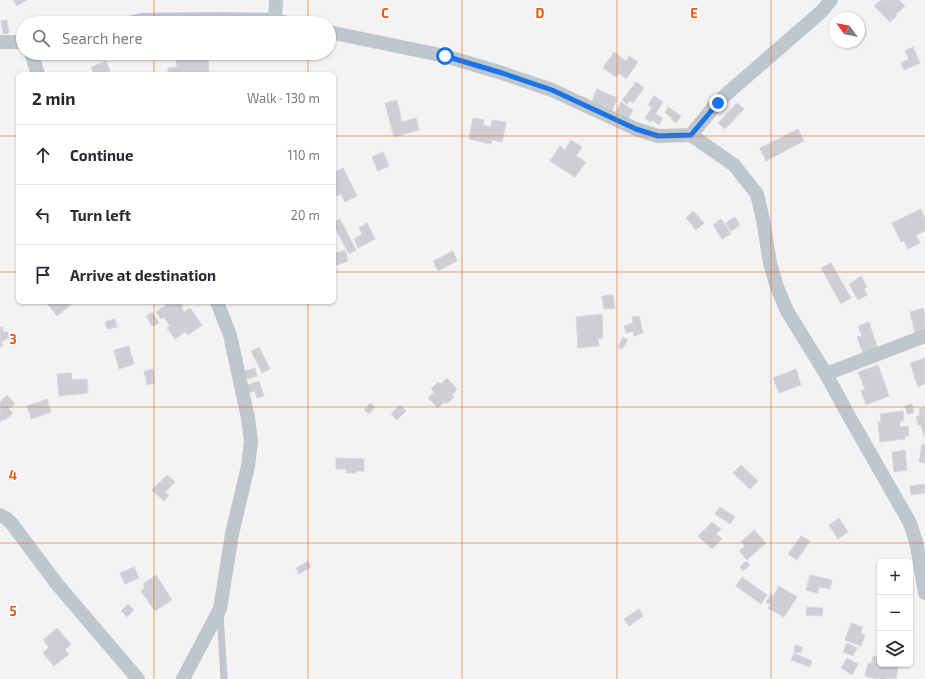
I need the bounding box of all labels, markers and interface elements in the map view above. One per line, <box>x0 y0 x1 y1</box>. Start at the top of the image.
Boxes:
text: C <box>381 5 389 21</box>
text: D <box>536 5 545 21</box>
text: E <box>690 5 698 21</box>
north arrow <box>829 12 865 48</box>
search box <box>16 16 336 60</box>
icon: search <box>30 27 52 49</box>
text: Search here <box>62 29 143 47</box>
route start <box>436 47 454 65</box>
text: 2 min <box>32 88 75 108</box>
text: Walk · 130 m <box>247 90 320 106</box>
route end <box>709 94 727 112</box>
icon: ahead <box>32 144 54 166</box>
text: Continue <box>70 146 133 164</box>
text: 110 m <box>288 147 320 163</box>
icon: left <box>32 204 54 226</box>
text: Turn left <box>70 206 131 224</box>
text: 20 m <box>291 207 320 223</box>
icon: arrive <box>32 264 54 286</box>
text: Arrive at destination <box>70 266 216 284</box>
text: 3 <box>9 331 17 347</box>
text: 4 <box>9 467 17 483</box>
map controls <box>877 559 913 667</box>
button: + <box>877 559 913 595</box>
button: − <box>877 595 913 631</box>
text: 5 <box>9 603 17 619</box>
button: layers <box>877 631 913 667</box>

